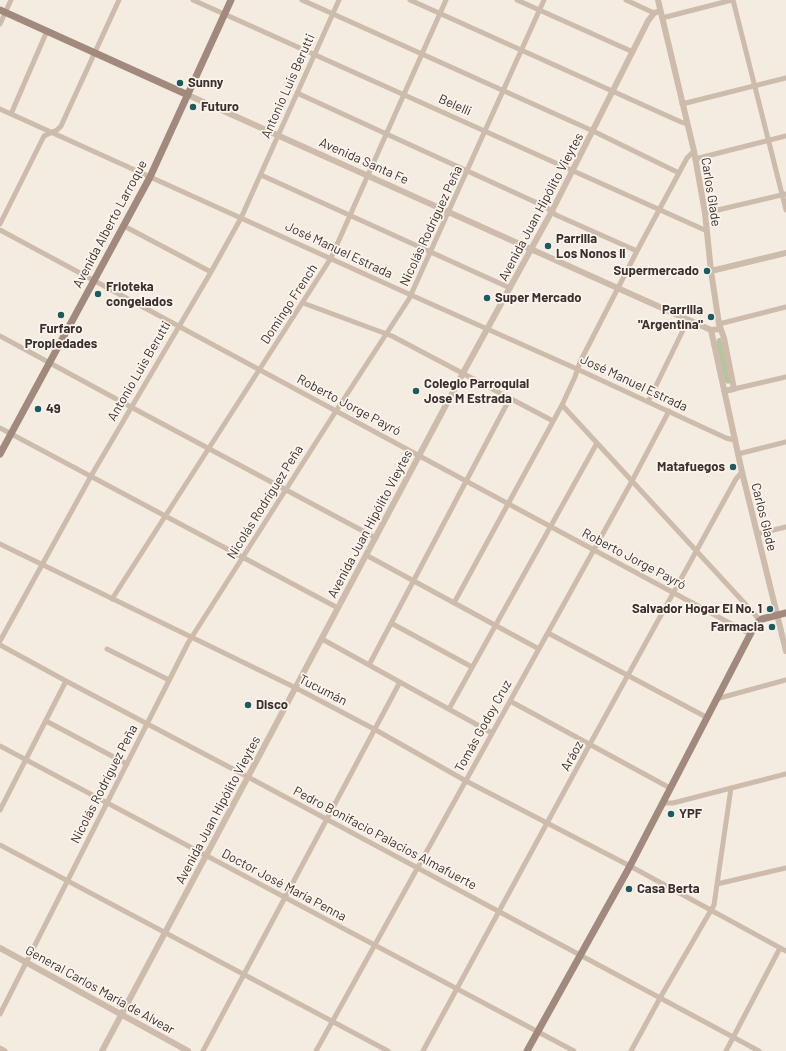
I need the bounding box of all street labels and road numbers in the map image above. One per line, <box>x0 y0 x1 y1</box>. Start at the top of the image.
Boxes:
street label: Antonio Luis Berutti <box>258 31 318 141</box>
street label: Belelli <box>436 91 474 119</box>
street label: Avenida Juan Hipólito Vieytes <box>495 130 587 284</box>
street label: Avenida Santa Fe <box>317 134 411 188</box>
street label: Carlos Glade <box>698 156 724 228</box>
street label: Avenida Alberto Larroque <box>70 157 150 291</box>
street label: Nicolás Rodríguez Peña <box>396 163 466 289</box>
street label: José Manuel Estrada <box>283 218 395 282</box>
street label: Domingo French <box>257 261 321 347</box>
street label: Antonio Luis Berutti <box>104 318 174 424</box>
street label: José Manuel Estrada <box>578 351 690 415</box>
street label: Roberto Jorge Payró <box>294 371 404 439</box>
street label: Nicolás Rodríguez Peña <box>224 442 306 562</box>
street label: Avenida Juan Hipólito Vieytes <box>324 447 416 601</box>
street label: Carlos Glade <box>748 481 780 553</box>
street label: Roberto Jorge Payró <box>579 525 689 593</box>
street label: Tucumán <box>296 671 350 709</box>
street label: Tomás Godoy Cruz <box>451 677 515 775</box>
street label: Nicolás Rodríguez Peña <box>67 722 141 846</box>
street label: Avenida Juan Hipólito Vieytes <box>172 733 264 887</box>
street label: Aráoz <box>557 738 587 774</box>
street label: Pedro Bonifacio Palacios Almafuerte <box>291 783 479 893</box>
street label: Doctor José María Penna <box>219 846 349 924</box>
street label: General Carlos María de Alvear <box>23 942 177 1038</box>

